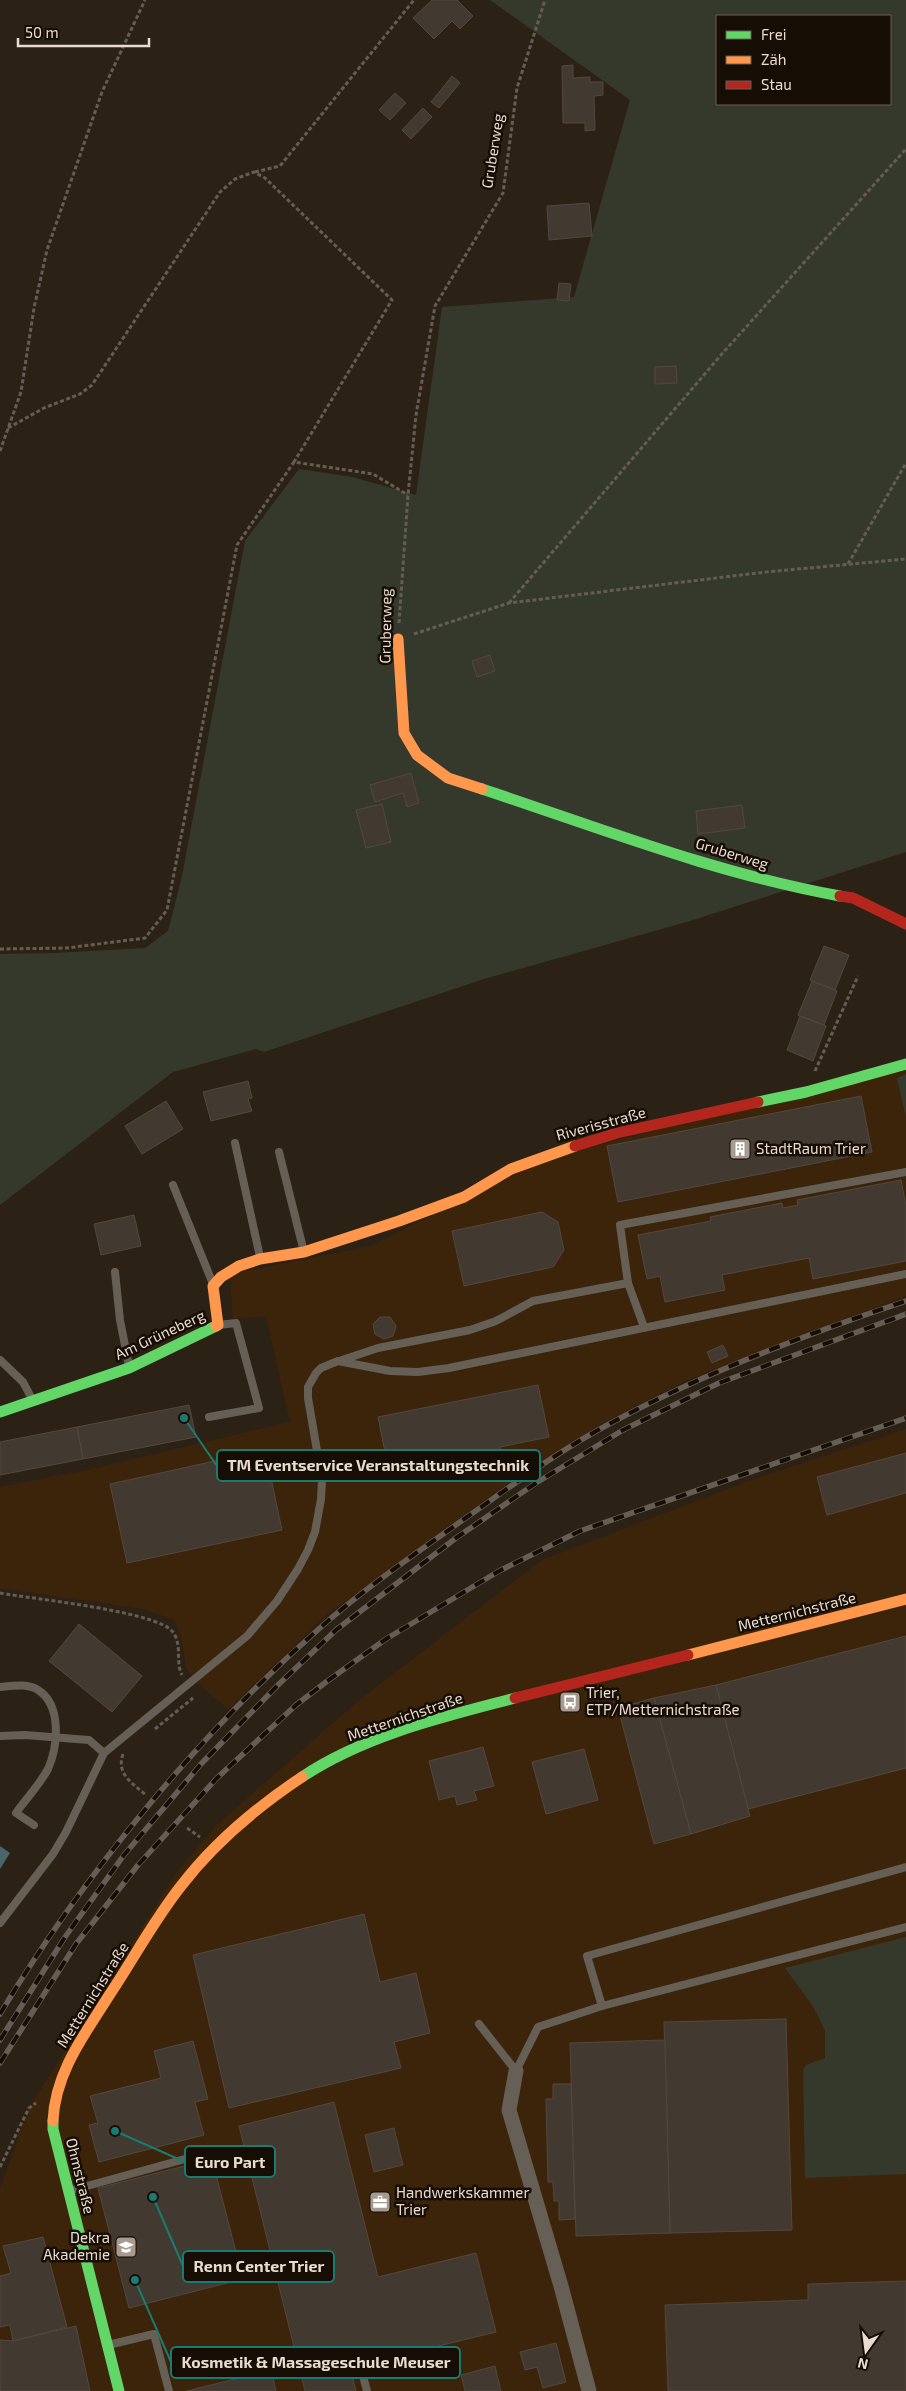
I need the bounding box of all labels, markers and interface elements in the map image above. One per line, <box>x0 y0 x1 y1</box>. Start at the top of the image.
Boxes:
scale bar <box>18 15 149 47</box>
legend <box>716 15 891 105</box>
text: 50 m <box>25 23 59 41</box>
text: Frei <box>761 25 786 43</box>
text: Zäh <box>761 50 786 68</box>
text: Stau <box>761 75 792 93</box>
street label: Gruberweg <box>477 112 507 189</box>
street label: Gruberweg <box>375 588 395 664</box>
street label: Gruberweg <box>694 833 772 873</box>
street label: Riverisstraße <box>554 1102 648 1144</box>
building icon: StadtRaum Trier <box>728 1137 752 1161</box>
place label: StadtRaum Trier <box>756 1139 866 1157</box>
street label: Am Grüneberg <box>112 1305 208 1363</box>
callout: TM Eventservice Veranstaltungstechnik <box>217 1450 540 1481</box>
text: TM Eventservice Veranstaltungstechnik <box>227 1455 529 1474</box>
street label: Metternichstraße <box>736 1588 858 1634</box>
place label: Trier, ETP/Metternichstraße <box>586 1683 740 1718</box>
street label: Metternichstraße <box>345 1688 465 1744</box>
bus stop icon: Trier, ETP/Metternichstraße <box>558 1690 582 1714</box>
street label: Metternichstraße <box>52 1938 132 2051</box>
street label: Ohmstraße <box>63 2136 99 2216</box>
callout: Euro Part <box>185 2146 275 2177</box>
text: Euro Part <box>195 2152 266 2171</box>
place label: Handwerkskammer Trier <box>396 2183 529 2218</box>
office icon: Handwerkskammer Trier <box>368 2190 392 2214</box>
place label: Dekra Akademie <box>43 2228 110 2263</box>
school or university icon: Dekra Akademie <box>114 2235 138 2259</box>
callout: Renn Center Trier <box>183 2251 334 2282</box>
text: Renn Center Trier <box>194 2256 325 2275</box>
north arrow <box>841 2326 891 2376</box>
callout: Kosmetik & Massageschule Meuser <box>171 2347 460 2378</box>
text: Kosmetik & Massageschule Meuser <box>181 2352 451 2371</box>
text: N <box>856 2355 870 2374</box>

